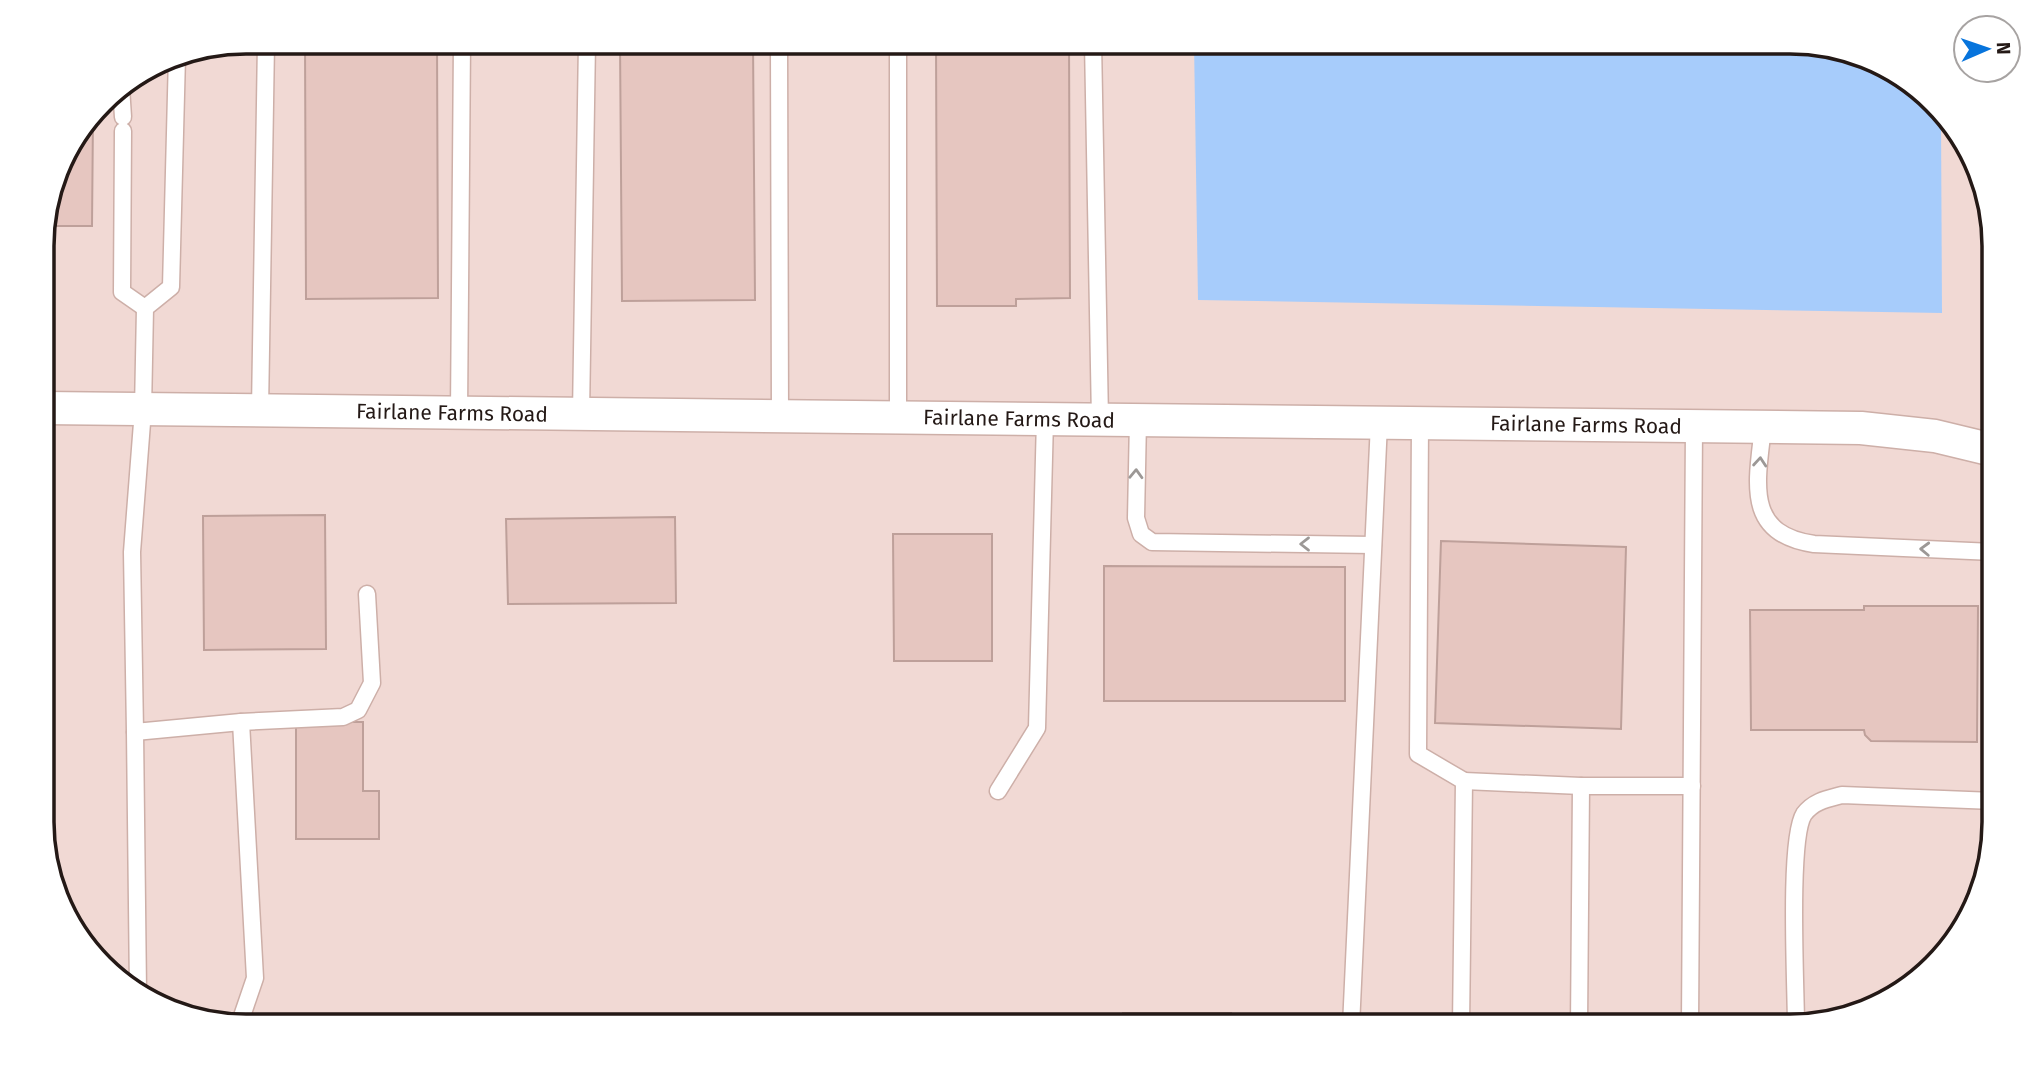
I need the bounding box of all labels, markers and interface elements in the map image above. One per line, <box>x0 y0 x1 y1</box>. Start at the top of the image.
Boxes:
north arrow <box>1952 14 2022 84</box>
text: N <box>1992 42 2015 55</box>
street label: Fairlane Farms Road <box>356 398 548 428</box>
street label: Fairlane Farms Road <box>923 404 1115 434</box>
street label: Fairlane Farms Road <box>1490 410 1682 440</box>
one-way arrow <box>1752 456 1767 467</box>
one-way arrow <box>1128 468 1144 478</box>
one-way arrow <box>1299 536 1310 552</box>
one-way arrow <box>1919 541 1930 556</box>

